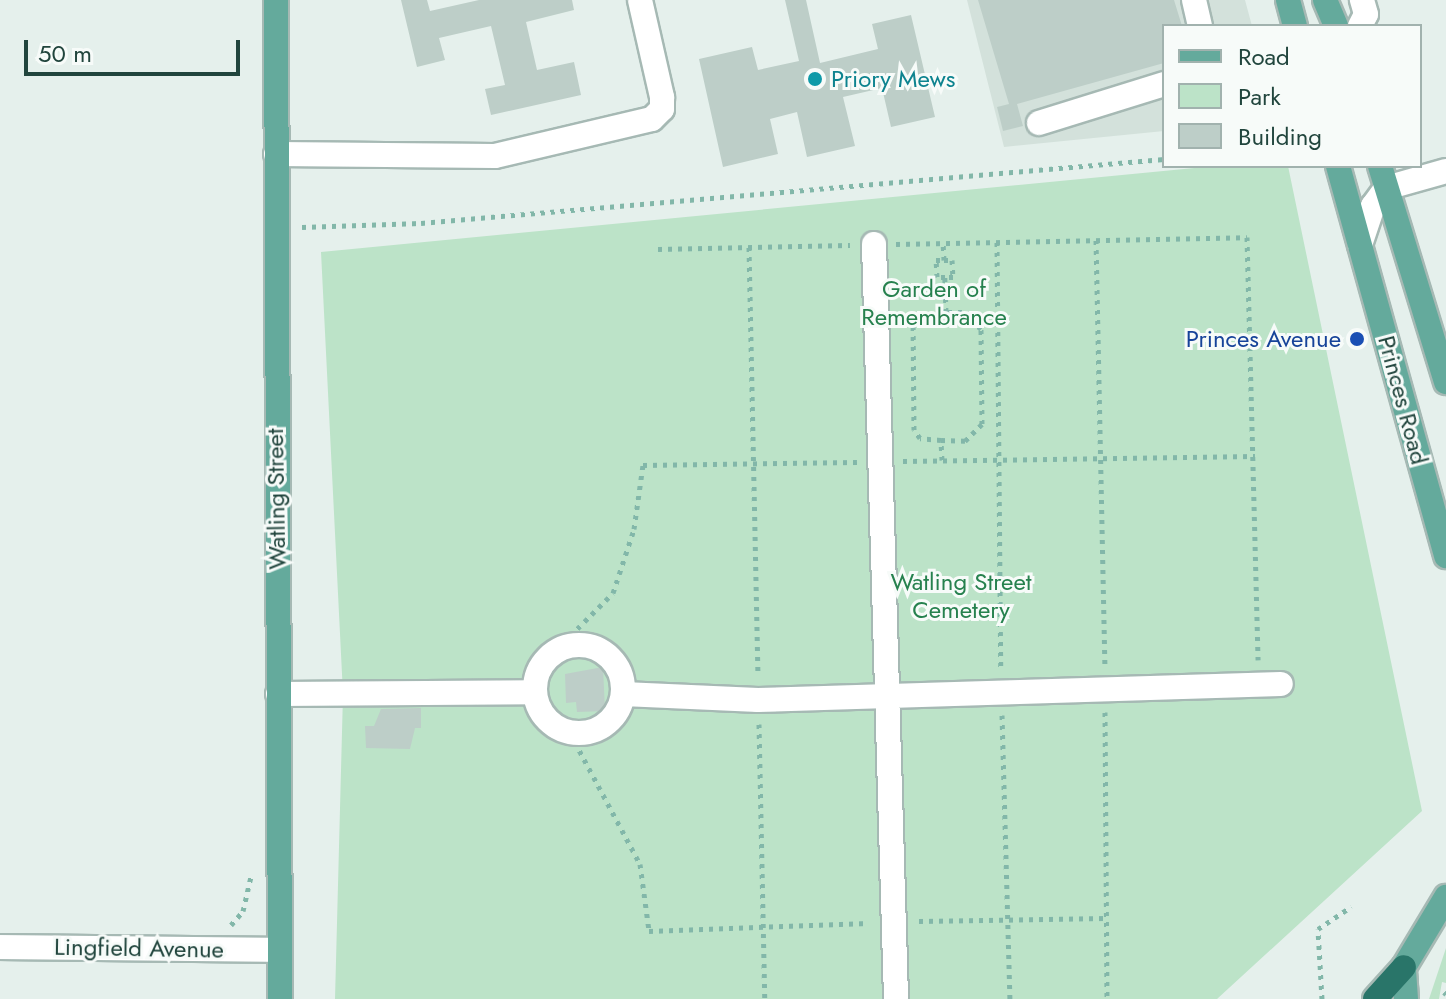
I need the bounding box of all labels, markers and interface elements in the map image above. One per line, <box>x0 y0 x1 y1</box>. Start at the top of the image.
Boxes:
scale bar <box>28 24 244 74</box>
legend <box>1162 24 1422 168</box>
text: 50 m <box>38 36 92 71</box>
text: Road <box>1238 39 1290 74</box>
place label: Priory Mews <box>831 65 955 93</box>
marker: Priory Mews <box>806 70 824 88</box>
text: Park <box>1238 79 1281 114</box>
text: Building <box>1238 119 1322 154</box>
park label: Garden of Remembrance <box>861 275 1007 331</box>
place label: Princes Avenue <box>1186 325 1341 353</box>
marker: Princes Avenue <box>1348 330 1366 348</box>
street label: Princes Road <box>1372 332 1434 468</box>
street label: Watling Street <box>260 428 292 570</box>
park label: Watling Street Cemetery <box>890 568 1032 624</box>
street label: Lingfield Avenue <box>54 932 224 964</box>

